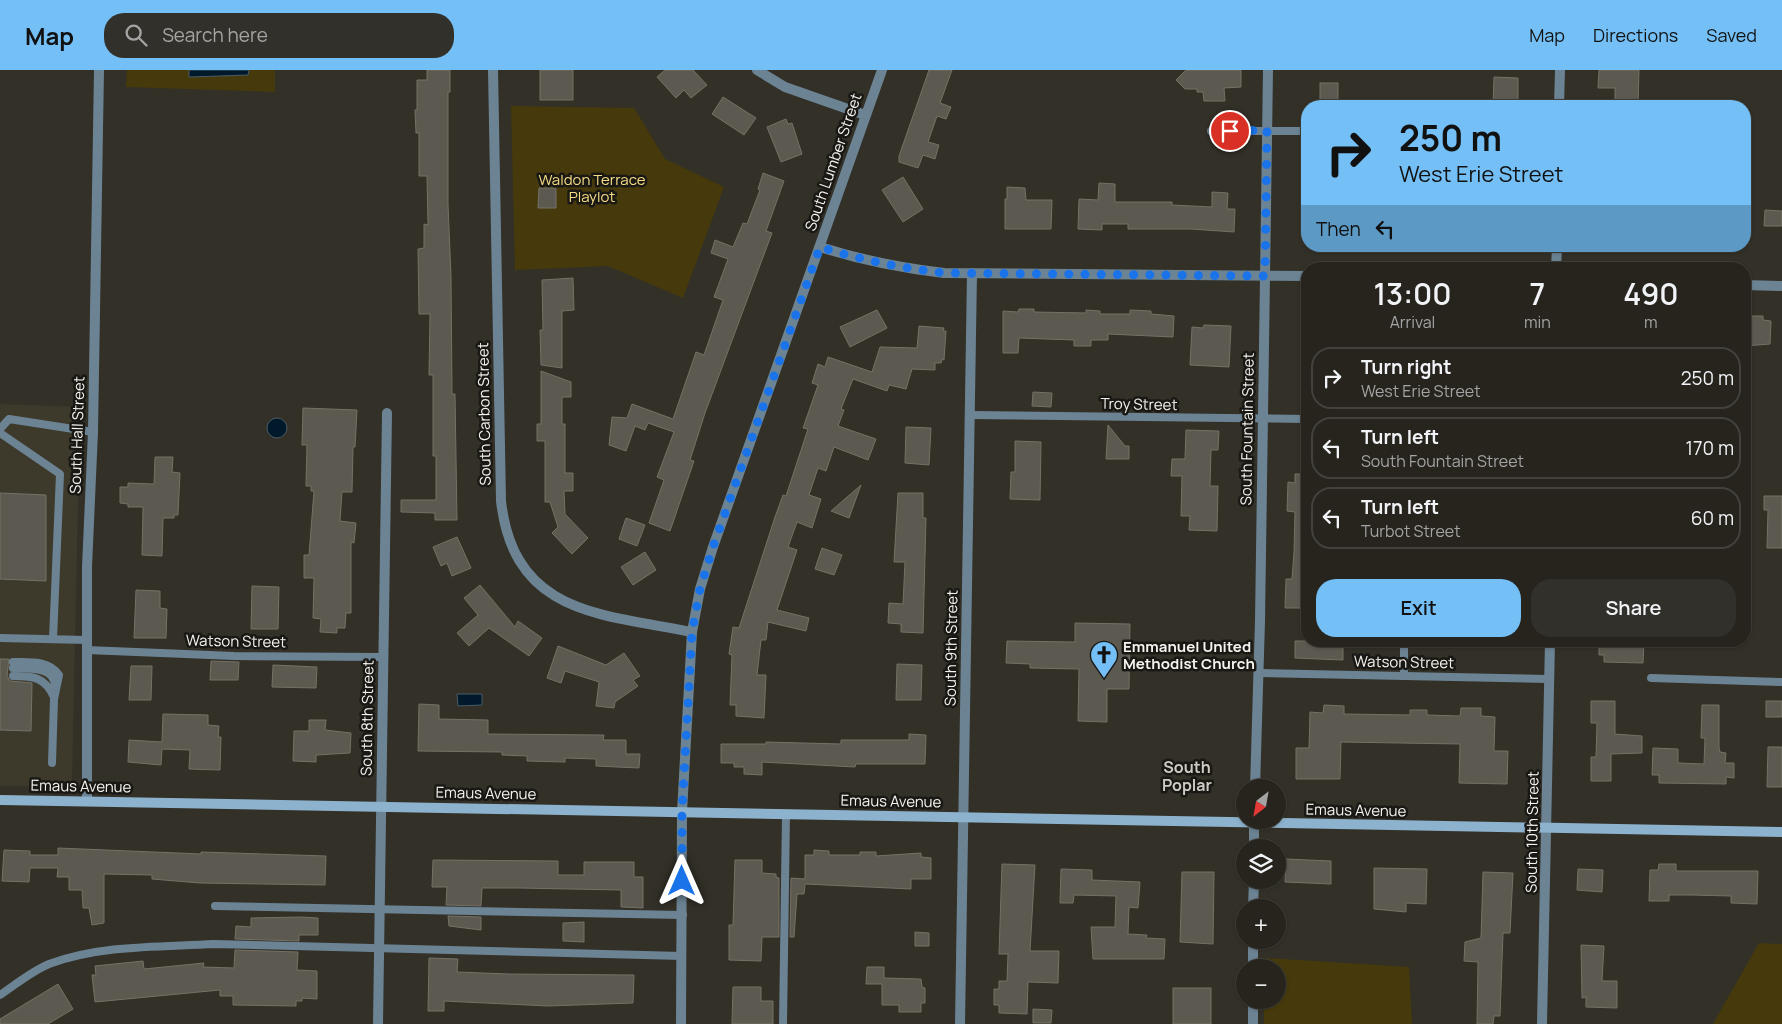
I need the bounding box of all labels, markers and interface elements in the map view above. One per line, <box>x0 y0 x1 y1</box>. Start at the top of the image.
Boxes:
search box <box>104 13 454 58</box>
text: Map <box>25 19 74 52</box>
icon: search <box>122 21 150 49</box>
text: Search here <box>162 22 268 48</box>
text: Map <box>1529 23 1565 47</box>
text: Directions <box>1593 23 1678 47</box>
text: Saved <box>1706 23 1757 47</box>
street label: South Lumber Street <box>800 90 866 234</box>
pin <box>1209 110 1251 152</box>
text: 250 m <box>1399 114 1502 162</box>
icon: arrive <box>1216 117 1244 145</box>
icon: right <box>1316 120 1381 185</box>
text: West Erie Street <box>1399 159 1563 189</box>
park label: Waldon Terrace Playlot <box>538 169 646 207</box>
icon: left <box>1371 215 1399 243</box>
text: Then <box>1316 216 1361 242</box>
text: 13:00 <box>1373 273 1452 314</box>
text: 7 <box>1530 273 1545 314</box>
text: 490 <box>1623 273 1679 314</box>
text: Arrival <box>1390 311 1435 333</box>
text: min <box>1524 311 1551 333</box>
text: m <box>1644 311 1658 333</box>
street label: South Carbon Street <box>472 342 496 486</box>
street label: South Fountain Street <box>1235 352 1259 506</box>
text: Turn right <box>1361 354 1451 380</box>
icon: right <box>1318 364 1346 392</box>
text: 250 m <box>1681 365 1734 391</box>
street label: South Hall Street <box>64 376 90 494</box>
text: West Erie Street <box>1361 380 1481 402</box>
street label: Troy Street <box>1100 393 1178 415</box>
text: Turn left <box>1361 424 1439 450</box>
icon: left <box>1318 434 1346 462</box>
text: 170 m <box>1686 435 1734 461</box>
text: South Fountain Street <box>1361 450 1524 472</box>
text: Turn left <box>1361 494 1439 520</box>
icon: left <box>1318 504 1346 532</box>
text: 60 m <box>1691 505 1734 531</box>
text: Turbot Street <box>1361 520 1461 542</box>
button: Exit <box>1316 579 1521 637</box>
button: Share <box>1531 579 1736 637</box>
street label: South 9th Street <box>939 590 963 706</box>
street label: Watson Street <box>186 630 286 652</box>
place label: Emmanuel United Methodist Church <box>1123 636 1255 674</box>
church icon: Emmanuel United Methodist Church <box>1089 640 1119 679</box>
street label: Watson Street <box>1354 651 1454 673</box>
street label: South 8th Street <box>355 660 379 776</box>
district label: South Poplar <box>1162 756 1212 796</box>
street label: South 10th Street <box>1520 771 1544 893</box>
street label: Emaus Avenue <box>30 775 132 797</box>
north arrow <box>1236 779 1286 829</box>
map controls <box>1236 779 1286 1009</box>
street label: Emaus Avenue <box>435 782 537 804</box>
street label: Emaus Avenue <box>840 790 942 812</box>
street label: Emaus Avenue <box>1305 799 1407 821</box>
button: layers <box>1236 839 1286 889</box>
position arrow <box>655 854 707 906</box>
button: + <box>1236 899 1286 949</box>
button: − <box>1236 959 1286 1009</box>

